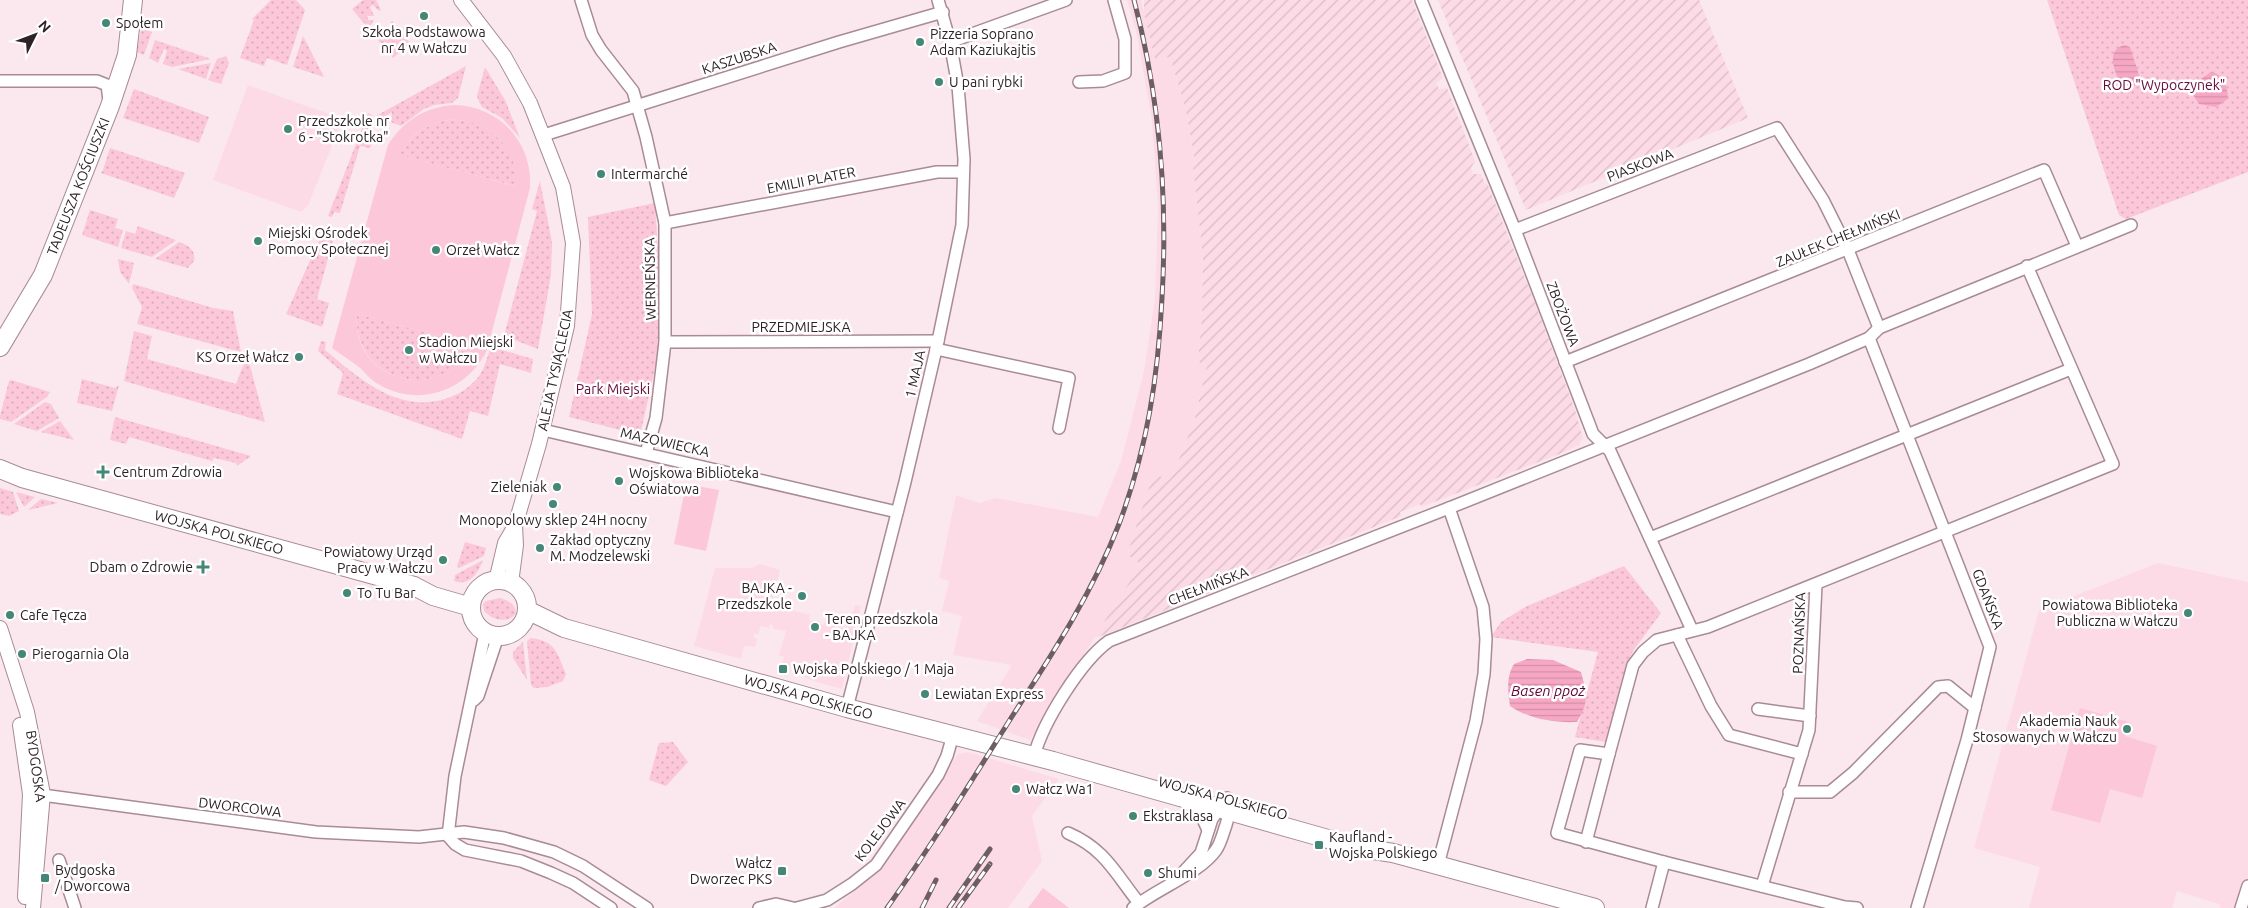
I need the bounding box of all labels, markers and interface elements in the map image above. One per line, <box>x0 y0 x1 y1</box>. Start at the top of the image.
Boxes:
north arrow <box>10 10 60 60</box>
marker: Szkoła Podstawowa nr 4 w Wałczu <box>418 10 430 22</box>
place label: Społem <box>116 15 163 31</box>
text: N <box>35 17 54 36</box>
marker: Społem <box>100 17 112 29</box>
place label: Szkoła Podstawowa nr 4 w Wałczu <box>362 24 486 56</box>
place label: Pizzeria Soprano Adam Kaziukajtis <box>930 26 1036 58</box>
marker: Pizzeria Soprano Adam Kaziukajtis <box>914 36 926 48</box>
street label: KASZUBSKA <box>700 38 778 78</box>
place label: U pani rybki <box>949 74 1023 90</box>
marker: U pani rybki <box>933 76 945 88</box>
park label: ROD "Wypoczynek" <box>2103 77 2225 93</box>
place label: Przedszkole nr 6 - "Stokrotka" <box>298 113 390 145</box>
street label: TADEUSZA KOŚCIUSZKI <box>44 115 113 258</box>
marker: Przedszkole nr 6 - "Stokrotka" <box>282 123 294 135</box>
street label: PIASKOWA <box>1605 145 1675 185</box>
street label: EMILII PLATER <box>765 164 857 196</box>
place label: Intermarché <box>611 166 688 182</box>
marker: Intermarché <box>595 168 607 180</box>
street label: ZAUŁEK CHEŁMIŃSKI <box>1773 205 1902 270</box>
place label: Miejski Ośrodek Pomocy Społecznej <box>268 225 389 257</box>
marker: Miejski Ośrodek Pomocy Społecznej <box>252 235 264 247</box>
street label: WERNEŃSKA <box>640 237 659 321</box>
place label: Orzeł Wałcz <box>446 242 520 258</box>
marker: Orzeł Wałcz <box>430 244 442 256</box>
street label: ZBOŻOWA <box>1543 279 1583 349</box>
street label: ALEJA TYSIĄCLECIA <box>534 308 576 432</box>
street label: PRZEDMIEJSKA <box>751 319 851 335</box>
place label: Stadion Miejski w Wałczu <box>419 334 513 366</box>
marker: Stadion Miejski w Wałczu <box>403 344 415 356</box>
street label: 1 MAJA <box>902 348 928 400</box>
place label: KS Orzeł Wałcz <box>196 349 289 365</box>
marker: KS Orzeł Wałcz <box>293 351 305 363</box>
park label: Park Miejski <box>576 381 650 397</box>
street label: MAZOWIECKA <box>619 424 711 460</box>
place label: Centrum Zdrowia <box>113 464 222 480</box>
place label: Wojskowa Biblioteka Oświatowa <box>629 465 759 497</box>
marker: Centrum Zdrowia <box>97 466 109 478</box>
marker: Wojskowa Biblioteka Oświatowa <box>613 475 625 487</box>
place label: Zieleniak <box>491 479 547 495</box>
marker: Zieleniak <box>551 481 563 493</box>
marker: Monopolowy sklep 24H nocny <box>547 498 559 510</box>
street label: WOJSKA POLSKIEGO <box>153 507 285 558</box>
place label: Monopolowy sklep 24H nocny <box>459 512 647 528</box>
place label: Zakład optyczny M. Modzelewski <box>550 532 651 564</box>
marker: Zakład optyczny M. Modzelewski <box>534 542 546 554</box>
place label: Powiatowy Urząd Pracy w Wałczu <box>324 544 433 576</box>
marker: Powiatowy Urząd Pracy w Wałczu <box>437 554 449 566</box>
place label: Dbam o Zdrowie <box>90 559 193 575</box>
marker: Dbam o Zdrowie <box>197 561 209 573</box>
street label: CHEŁMIŃSKA <box>1165 562 1250 609</box>
street label: GDAŃSKA <box>1969 566 2008 632</box>
place label: BAJKA - Przedszkole <box>717 580 792 612</box>
place label: To Tu Bar <box>357 585 416 601</box>
marker: To Tu Bar <box>341 587 353 599</box>
marker: BAJKA - Przedszkole <box>796 590 808 602</box>
street label: POZNAŃSKA <box>1789 592 1808 674</box>
place label: Powiatowa Biblioteka Publiczna w Wałczu <box>2042 597 2178 629</box>
place label: Cafe Tęcza <box>20 607 87 623</box>
marker: Powiatowa Biblioteka Publiczna w Wałczu <box>2182 607 2194 619</box>
marker: Cafe Tęcza <box>4 609 16 621</box>
place label: Teren przedszkola - BAJKA <box>825 611 938 643</box>
marker: Teren przedszkola - BAJKA <box>809 621 821 633</box>
place label: Pierogarnia Ola <box>32 646 129 662</box>
marker: Pierogarnia Ola <box>16 648 28 660</box>
place label: Wojska Polskiego / 1 Maja <box>793 661 954 677</box>
marker: Wojska Polskiego / 1 Maja <box>777 663 789 675</box>
street label: WOJSKA POLSKIEGO <box>742 671 875 722</box>
water label: Basen ppoż <box>1511 682 1586 699</box>
place label: Lewiatan Express <box>935 686 1044 702</box>
marker: Lewiatan Express <box>919 688 931 700</box>
place label: Akademia Nauk Stosowanych w Wałczu <box>1973 713 2117 745</box>
marker: Akademia Nauk Stosowanych w Wałczu <box>2121 723 2133 735</box>
street label: BYDGOSKA <box>23 729 49 803</box>
street label: WOJSKA POLSKIEGO <box>1157 773 1289 823</box>
place label: Wałcz Wa1 <box>1026 781 1094 797</box>
marker: Wałcz Wa1 <box>1010 783 1022 795</box>
street label: DWORCOWA <box>198 794 282 820</box>
street label: KOLEJOWA <box>851 796 909 864</box>
place label: Ekstraklasa <box>1143 808 1213 824</box>
marker: Ekstraklasa <box>1127 810 1139 822</box>
place label: Kaufland - Wojska Polskiego <box>1329 829 1437 861</box>
marker: Kaufland - Wojska Polskiego <box>1313 839 1325 851</box>
place label: Wałcz Dworzec PKS <box>690 855 772 887</box>
place label: Bydgoska / Dworcowa <box>54 862 130 894</box>
marker: Wałcz Dworzec PKS <box>776 865 788 877</box>
place label: Shumi <box>1158 865 1197 881</box>
marker: Shumi <box>1142 867 1154 879</box>
marker: Bydgoska / Dworcowa <box>39 872 51 884</box>

